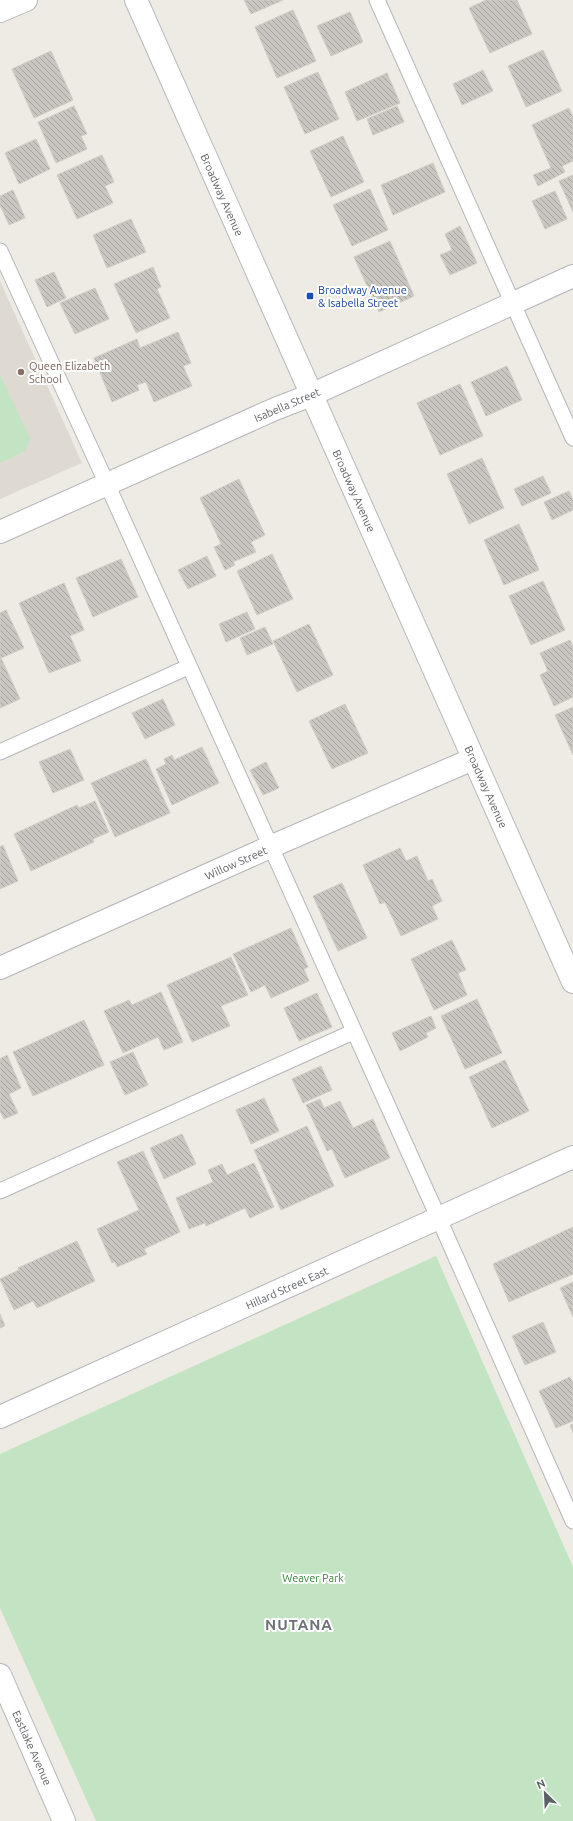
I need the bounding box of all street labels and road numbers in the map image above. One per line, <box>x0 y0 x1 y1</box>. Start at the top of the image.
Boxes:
street label: Broadway Avenue <box>198 152 246 238</box>
street label: Isabella Street <box>252 385 322 424</box>
street label: Broadway Avenue <box>330 448 378 534</box>
street label: Broadway Avenue <box>462 744 510 830</box>
street label: Willow Street <box>203 844 270 882</box>
street label: Hillard Street East <box>244 1264 331 1312</box>
street label: Eastlake Avenue <box>10 1709 54 1787</box>

